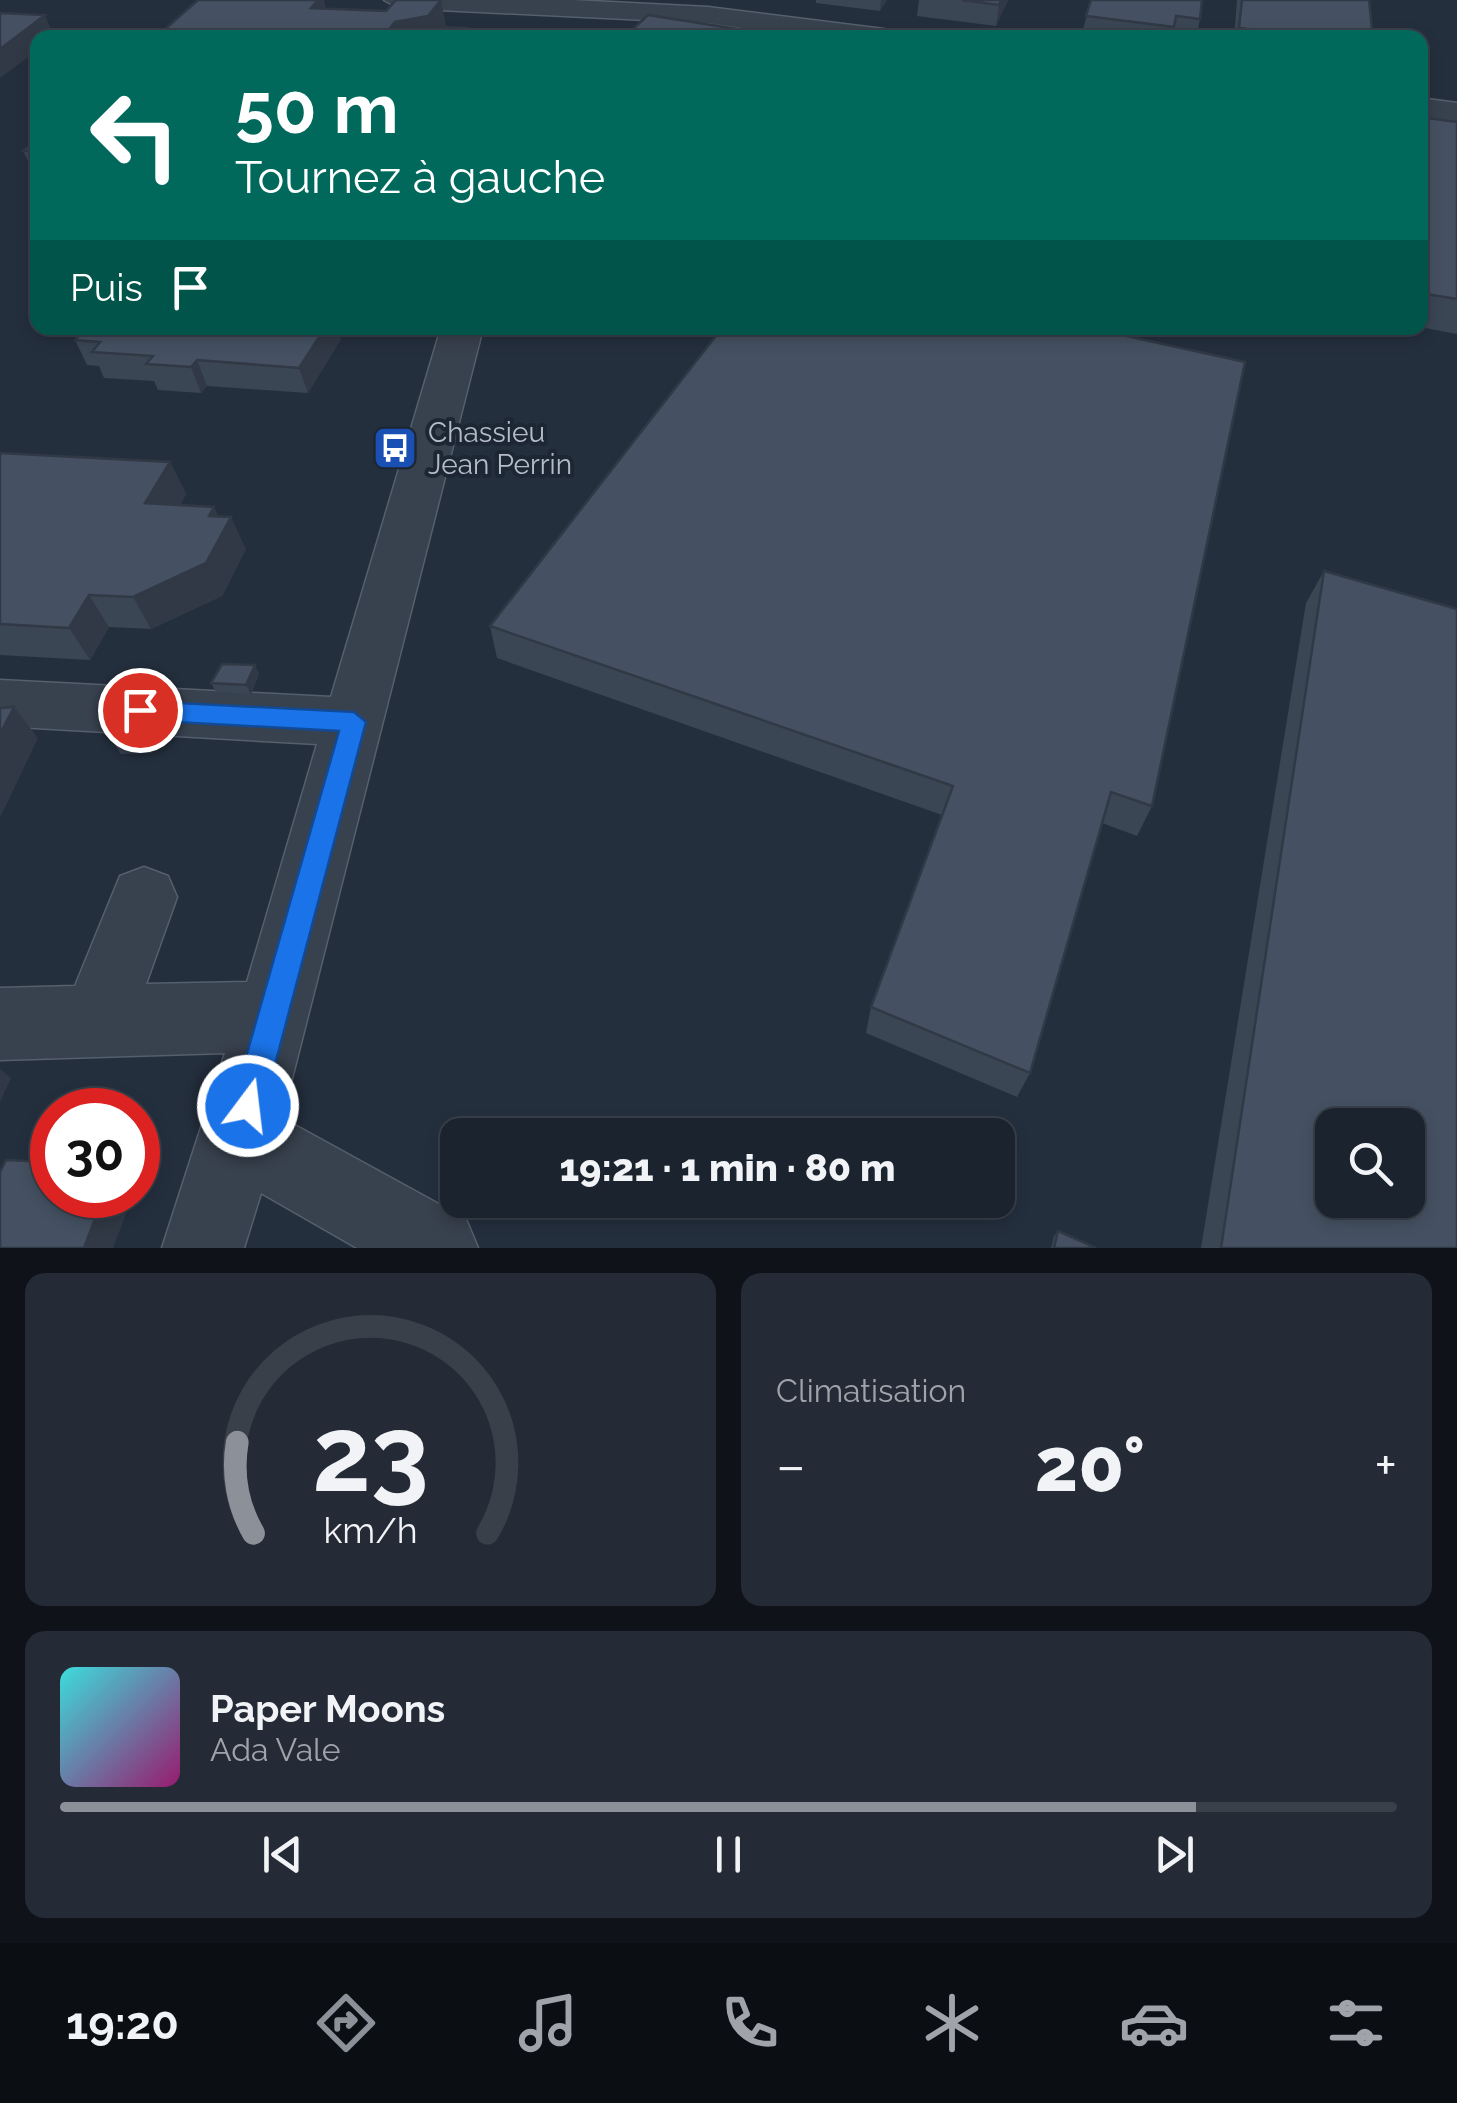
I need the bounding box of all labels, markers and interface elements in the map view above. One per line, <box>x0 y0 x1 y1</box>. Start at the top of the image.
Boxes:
text: 50 m <box>235 67 399 149</box>
icon: left <box>70 70 200 200</box>
text: Tournez à gauche <box>235 151 605 204</box>
icon: arrive <box>163 260 218 315</box>
text: Puis <box>70 265 143 310</box>
place label: Chassieu Jean Perrin <box>428 416 572 481</box>
bus stop icon: Chassieu Jean Perrin <box>372 425 418 471</box>
pin <box>98 668 183 753</box>
icon: arrive <box>113 683 168 738</box>
position arrow <box>196 1054 300 1158</box>
speed limit sign: 30 <box>30 1088 160 1218</box>
map controls <box>1315 1108 1425 1218</box>
button: search <box>1315 1108 1425 1218</box>
text: 19:21 · 1 min · 80 m <box>559 1145 896 1190</box>
text: Climatisation <box>776 1372 966 1409</box>
text: 23 <box>312 1393 429 1515</box>
text: 20° <box>1035 1420 1145 1509</box>
text: − <box>776 1433 806 1498</box>
text: + <box>1374 1433 1397 1498</box>
text: km/h <box>323 1509 418 1551</box>
text: Paper Moons <box>210 1686 445 1731</box>
text: Ada Vale <box>210 1731 341 1768</box>
icon: previous <box>255 1827 310 1882</box>
icon: pause <box>701 1827 756 1882</box>
icon: next <box>1147 1827 1202 1882</box>
icon: directions <box>311 1988 381 2058</box>
icon: music <box>513 1988 583 2058</box>
icon: phone <box>715 1988 785 2058</box>
icon: climate <box>917 1988 987 2058</box>
icon: car <box>1119 1988 1189 2058</box>
icon: filters <box>1321 1988 1391 2058</box>
text: 19:20 <box>66 1997 179 2050</box>

